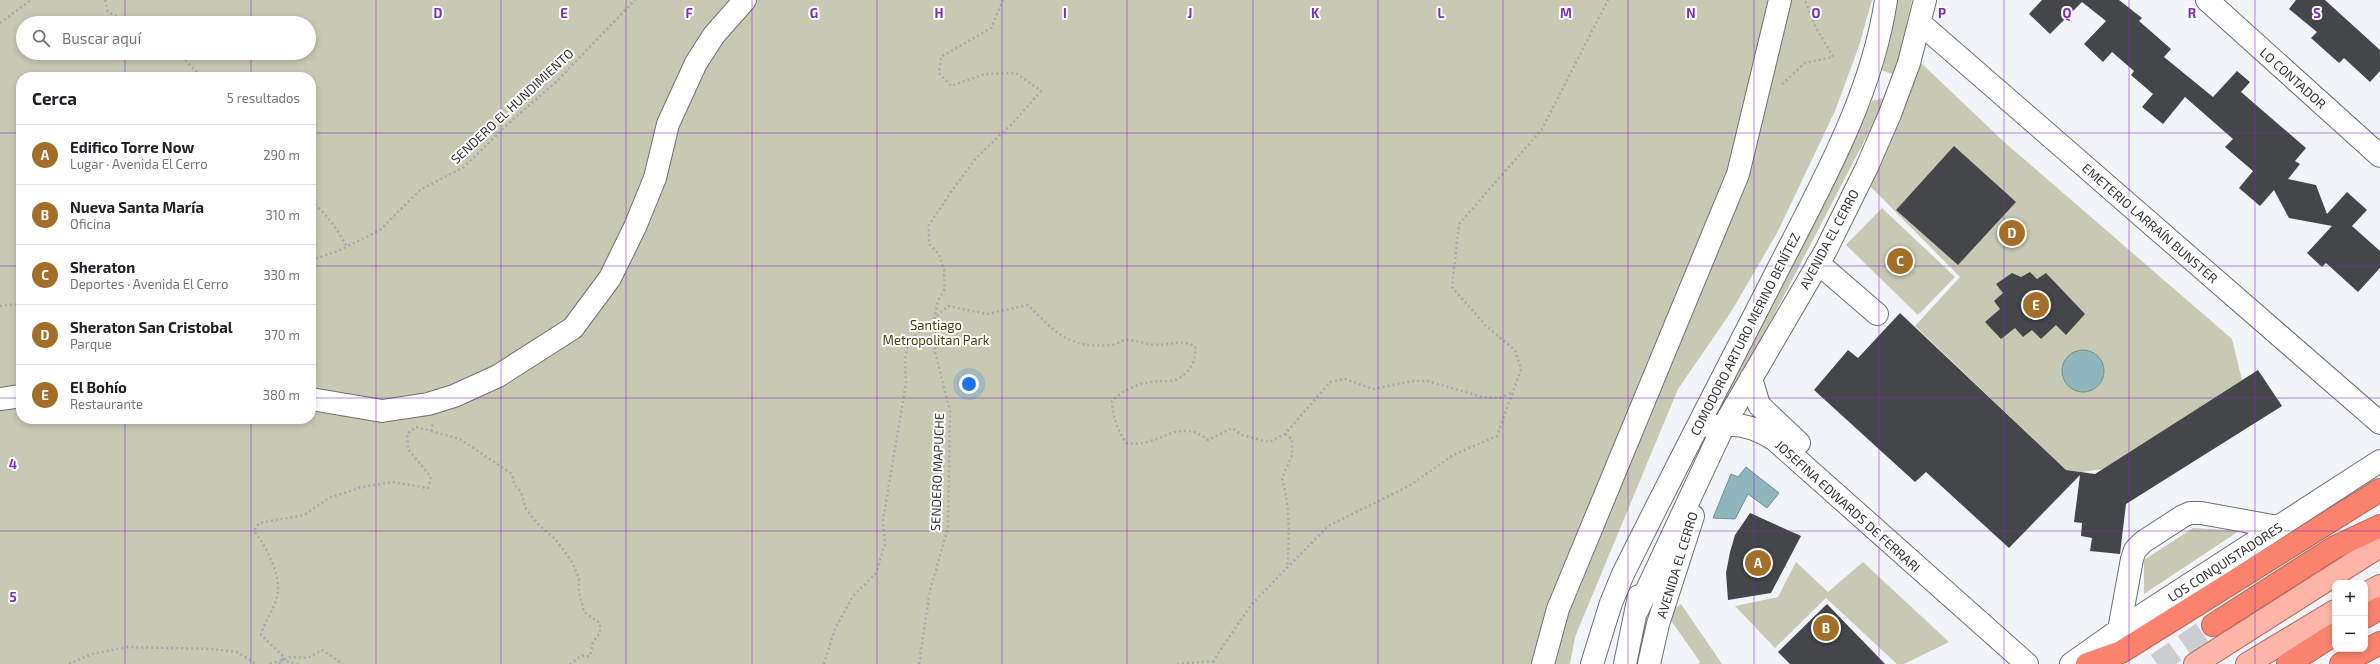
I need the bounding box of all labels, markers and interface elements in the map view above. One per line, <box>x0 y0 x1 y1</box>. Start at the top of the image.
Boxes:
text: D <box>434 5 443 21</box>
text: E <box>560 5 568 21</box>
text: F <box>685 5 693 21</box>
text: G <box>810 5 818 21</box>
text: H <box>935 5 944 21</box>
text: I <box>1063 5 1067 21</box>
text: J <box>1188 5 1192 21</box>
text: K <box>1311 5 1320 21</box>
text: L <box>1438 5 1445 21</box>
text: M <box>1560 5 1572 21</box>
text: N <box>1686 5 1696 21</box>
text: O <box>1812 5 1821 21</box>
text: P <box>1938 5 1946 21</box>
text: Q <box>2063 5 2072 22</box>
text: R <box>2188 5 2197 21</box>
text: S <box>2313 5 2321 21</box>
search box <box>16 16 316 60</box>
icon: search <box>30 27 52 49</box>
text: Buscar aquí <box>62 29 141 47</box>
street label: LO CONTADOR <box>2257 44 2329 112</box>
street label: SENDERO EL HUNDIMIENTO <box>447 45 577 167</box>
text: Cerca <box>32 88 77 108</box>
text: 5 resultados <box>227 90 300 106</box>
text: Edifico Torre Now <box>70 138 194 156</box>
text: A <box>41 147 49 163</box>
text: 290 m <box>263 147 300 163</box>
text: Lugar · Avenida El Cerro <box>70 156 208 172</box>
street label: EMETERIO LARRAÍN BUNSTER <box>2079 159 2222 286</box>
street label: AVENIDA EL CERRO <box>1796 186 1862 292</box>
text: Nueva Santa María <box>70 198 204 216</box>
text: B <box>41 207 49 223</box>
text: 310 m <box>265 207 300 223</box>
text: Oficina <box>70 216 111 232</box>
pin: D <box>1999 218 2025 248</box>
street label: COMODORO ARTURO MERINO BENÍTEZ <box>1686 229 1803 438</box>
pin: C <box>1887 246 1913 276</box>
text: Sheraton <box>70 258 135 276</box>
text: C <box>41 267 49 283</box>
text: 330 m <box>263 267 300 283</box>
text: Deportes · Avenida El Cerro <box>70 276 228 292</box>
pin: E <box>2023 290 2049 320</box>
park label: Santiago Metropolitan Park <box>883 317 990 348</box>
text: Sheraton San Cristobal <box>70 318 233 336</box>
text: D <box>41 327 49 343</box>
text: 370 m <box>264 327 300 343</box>
text: Parque <box>70 336 112 352</box>
your location <box>959 374 979 394</box>
text: El Bohío <box>70 378 127 396</box>
text: E <box>41 387 49 403</box>
text: 380 m <box>263 387 300 403</box>
text: Restaurante <box>70 396 143 412</box>
street label: SENDERO MAPUCHE <box>927 413 947 531</box>
street label: JOSEFINA EDWARDS DE FERRARI <box>1772 437 1924 575</box>
text: 4 <box>9 456 17 472</box>
street label: AVENIDA EL CERRO <box>1653 510 1701 620</box>
street label: LOS CONQUISTADORES <box>2165 519 2285 605</box>
pin: A <box>1745 548 1771 578</box>
map controls <box>2332 580 2368 652</box>
button: + <box>2332 580 2368 616</box>
text: 5 <box>9 589 17 605</box>
pin: B <box>1813 613 1839 643</box>
button: − <box>2332 616 2368 652</box>

